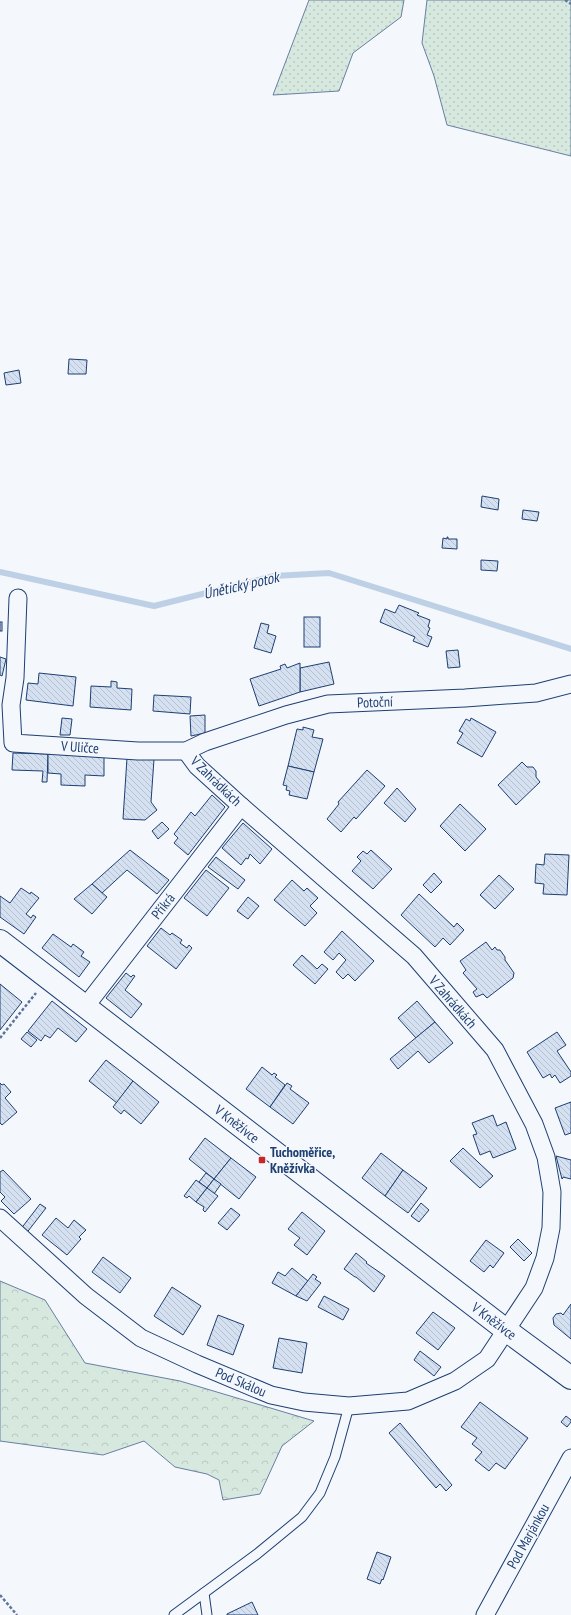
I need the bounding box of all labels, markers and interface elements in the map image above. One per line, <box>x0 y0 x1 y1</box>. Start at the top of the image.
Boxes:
water label: Únětický potok <box>201 567 283 603</box>
street label: Potoční <box>357 692 393 712</box>
street label: V Uličce <box>59 737 100 757</box>
street label: V Zahrádkách <box>186 752 245 810</box>
street label: Příkrá <box>147 889 179 923</box>
street label: V Zahrádkách <box>424 971 481 1032</box>
street label: V Kněžívce <box>210 1100 263 1147</box>
place label: Tuchoměřice, Kněžívka <box>270 1143 335 1177</box>
marker: Tuchoměřice, Kněžívka <box>257 1155 267 1165</box>
street label: V Kněžívce <box>467 1298 520 1344</box>
street label: Pod Skálou <box>213 1363 269 1401</box>
street label: Pod Marjánkou <box>503 1500 553 1572</box>

